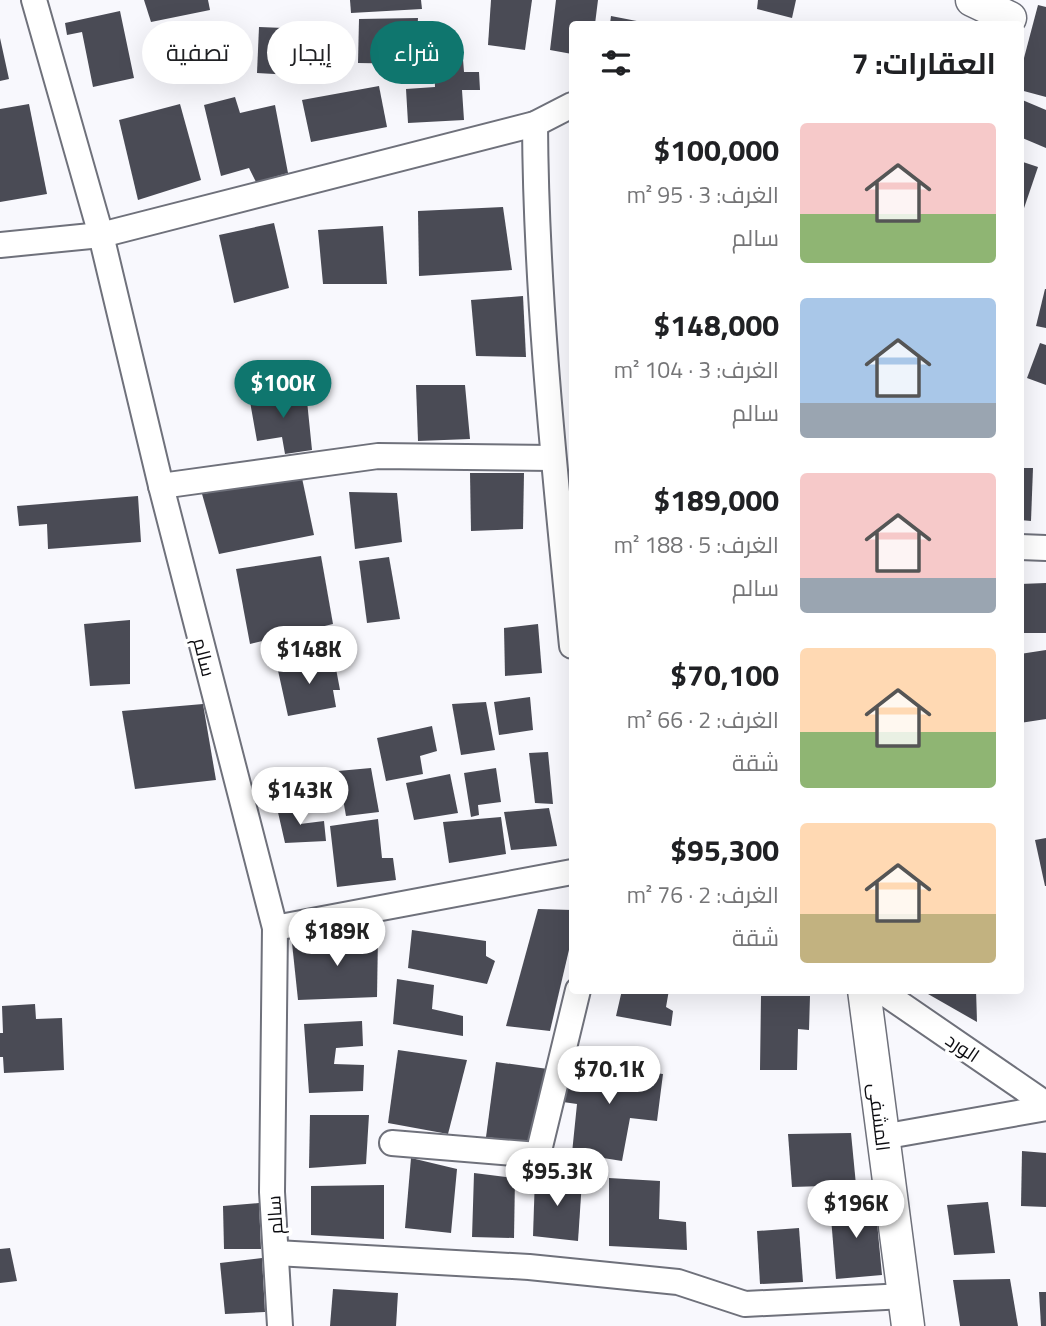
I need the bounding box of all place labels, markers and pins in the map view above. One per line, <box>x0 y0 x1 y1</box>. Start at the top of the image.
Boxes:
pin: $100K <box>234 360 332 420</box>
pin: $148K <box>260 626 358 686</box>
pin: $143K <box>251 768 349 827</box>
pin: $189K <box>288 908 386 968</box>
pin: $70.1K <box>552 1046 666 1106</box>
pin: $95.3K <box>500 1148 614 1208</box>
pin: $196K <box>807 1180 905 1240</box>

